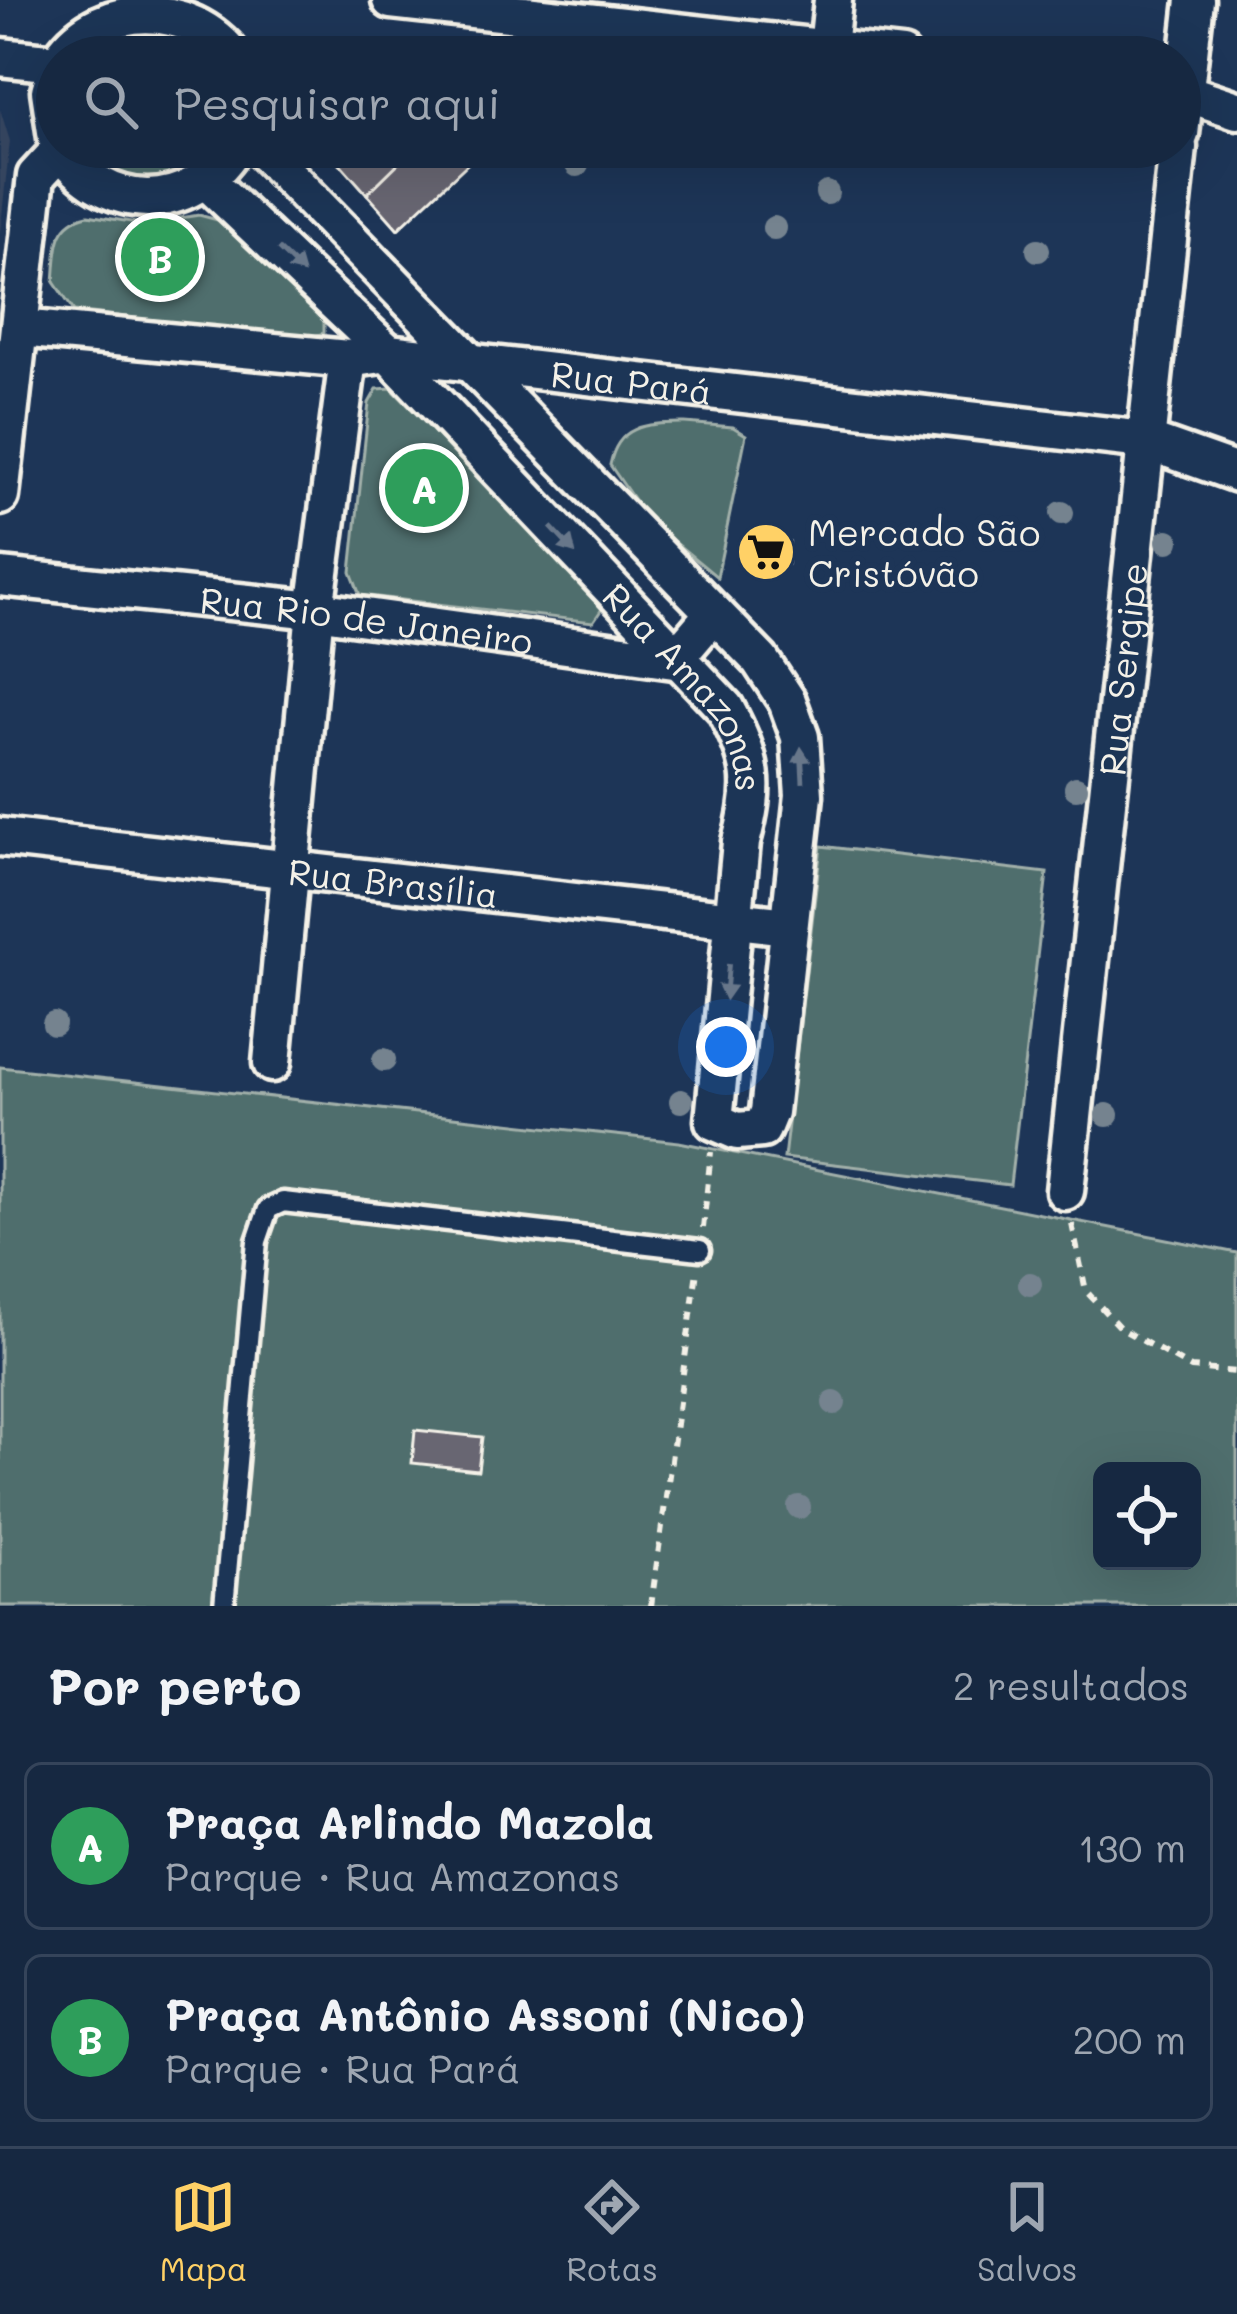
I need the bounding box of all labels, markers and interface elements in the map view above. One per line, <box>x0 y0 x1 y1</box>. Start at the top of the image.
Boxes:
search box <box>36 36 1201 168</box>
icon: search <box>78 69 144 135</box>
text: Pesquisar aqui <box>174 73 501 131</box>
pin: B <box>121 212 199 302</box>
one-way arrow <box>276 246 305 274</box>
street label: Rua Pará <box>548 348 714 414</box>
pin: A <box>385 443 463 533</box>
place label: Mercado São Cristóvão <box>808 508 1040 596</box>
supermarket icon: Mercado São Cristóvão <box>735 521 797 583</box>
one-way arrow <box>548 526 576 555</box>
street label: Rua Sergipe <box>1087 560 1156 778</box>
street label: Rua Amazonas <box>594 572 774 792</box>
street label: Rua Rio de Janeiro <box>198 575 536 664</box>
one-way arrow <box>792 745 811 783</box>
street label: Rua Brasília <box>286 846 501 917</box>
one-way arrow <box>717 964 736 1001</box>
your location <box>696 1017 756 1077</box>
map controls <box>1093 1462 1201 1570</box>
button: locate <box>1093 1462 1201 1570</box>
text: Por perto <box>48 1651 301 1718</box>
text: 2 resultados <box>953 1659 1189 1710</box>
text: Praça Arlindo Mazola <box>165 1792 654 1850</box>
text: A <box>76 1821 104 1872</box>
text: 130 m <box>1078 1821 1186 1872</box>
text: Parque · Rua Amazonas <box>165 1850 620 1901</box>
text: Praça Antônio Assoni (Nico) <box>165 1984 805 2042</box>
text: B <box>77 2013 103 2064</box>
text: 200 m <box>1073 2013 1186 2064</box>
text: Parque · Rua Pará <box>165 2042 520 2093</box>
tab: Mapa <box>159 2174 247 2289</box>
tab: Rotas <box>566 2174 658 2289</box>
tab: Salvos <box>977 2174 1078 2289</box>

